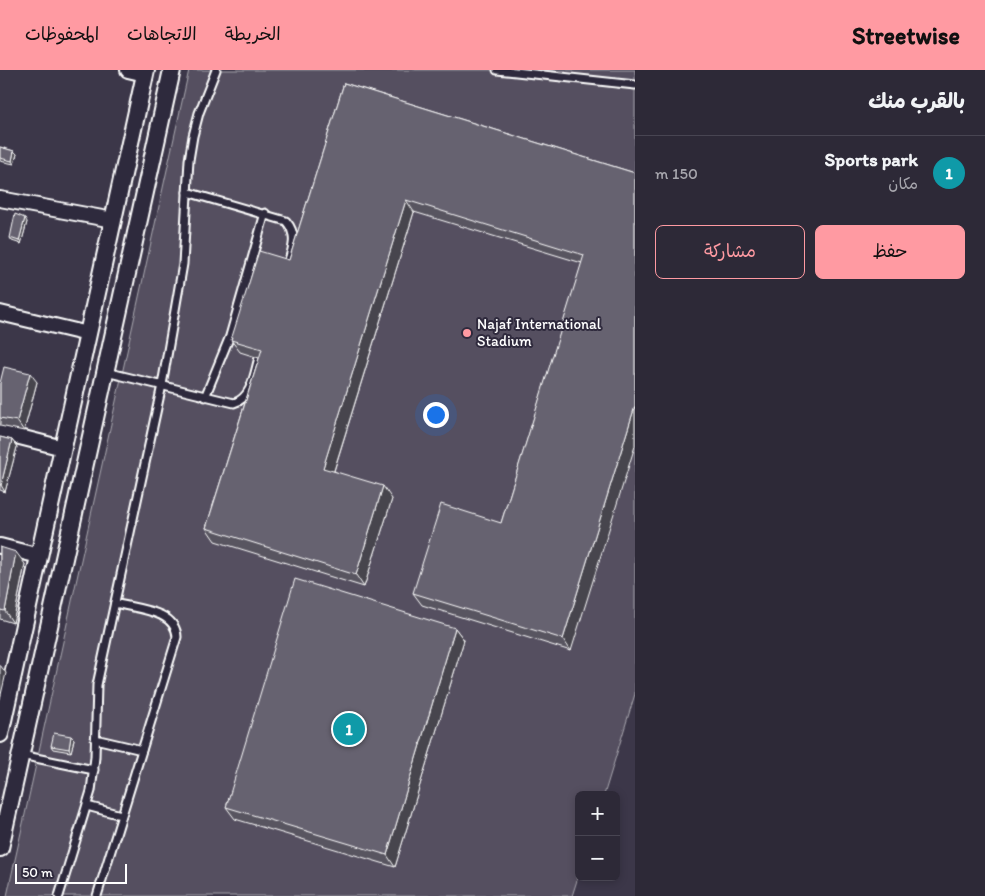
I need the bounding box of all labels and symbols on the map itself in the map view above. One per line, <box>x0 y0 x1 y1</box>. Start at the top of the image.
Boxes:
place label: Najaf International Stadium <box>477 315 602 350</box>
marker: Najaf International Stadium <box>461 327 473 339</box>
your location <box>423 402 449 428</box>
pin: 1 <box>333 710 365 748</box>
scale bar <box>15 861 128 884</box>

